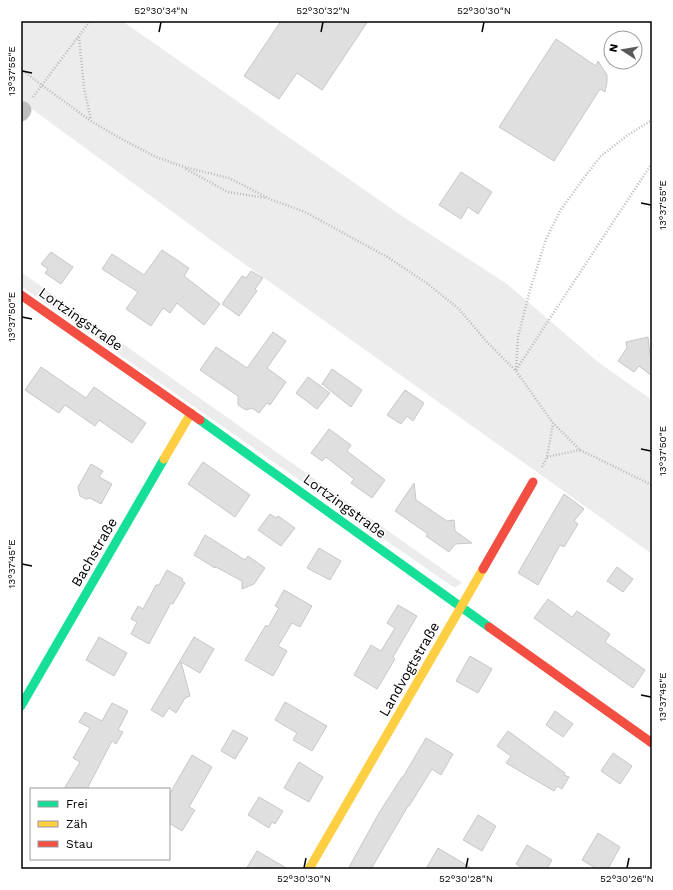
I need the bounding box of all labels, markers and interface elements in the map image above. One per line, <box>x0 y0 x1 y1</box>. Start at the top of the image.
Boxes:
text: 52°30'34"N <box>134 5 188 16</box>
text: 52°30'32"N <box>296 5 350 16</box>
text: 52°30'30"N <box>457 5 511 16</box>
north arrow <box>603 30 643 70</box>
text: N <box>607 43 621 53</box>
text: 13°37'55"E <box>6 46 17 96</box>
text: 13°37'55"E <box>657 180 668 230</box>
street label: Lortzingstraße <box>36 284 126 354</box>
text: 13°37'50"E <box>6 292 17 342</box>
text: 13°37'50"E <box>657 426 668 476</box>
street label: Lortzingstraße <box>300 471 390 541</box>
street label: Bachstraße <box>68 515 120 589</box>
text: 13°37'45"E <box>6 539 17 589</box>
street label: Landvogtstraße <box>376 619 442 719</box>
text: 13°37'45"E <box>657 672 668 722</box>
legend <box>30 788 170 860</box>
text: Frei <box>66 797 88 811</box>
text: Zäh <box>66 817 88 831</box>
text: Stau <box>66 837 93 851</box>
text: 52°30'30"N <box>277 873 331 884</box>
text: 52°30'28"N <box>439 873 493 884</box>
text: 52°30'26"N <box>600 873 654 884</box>

